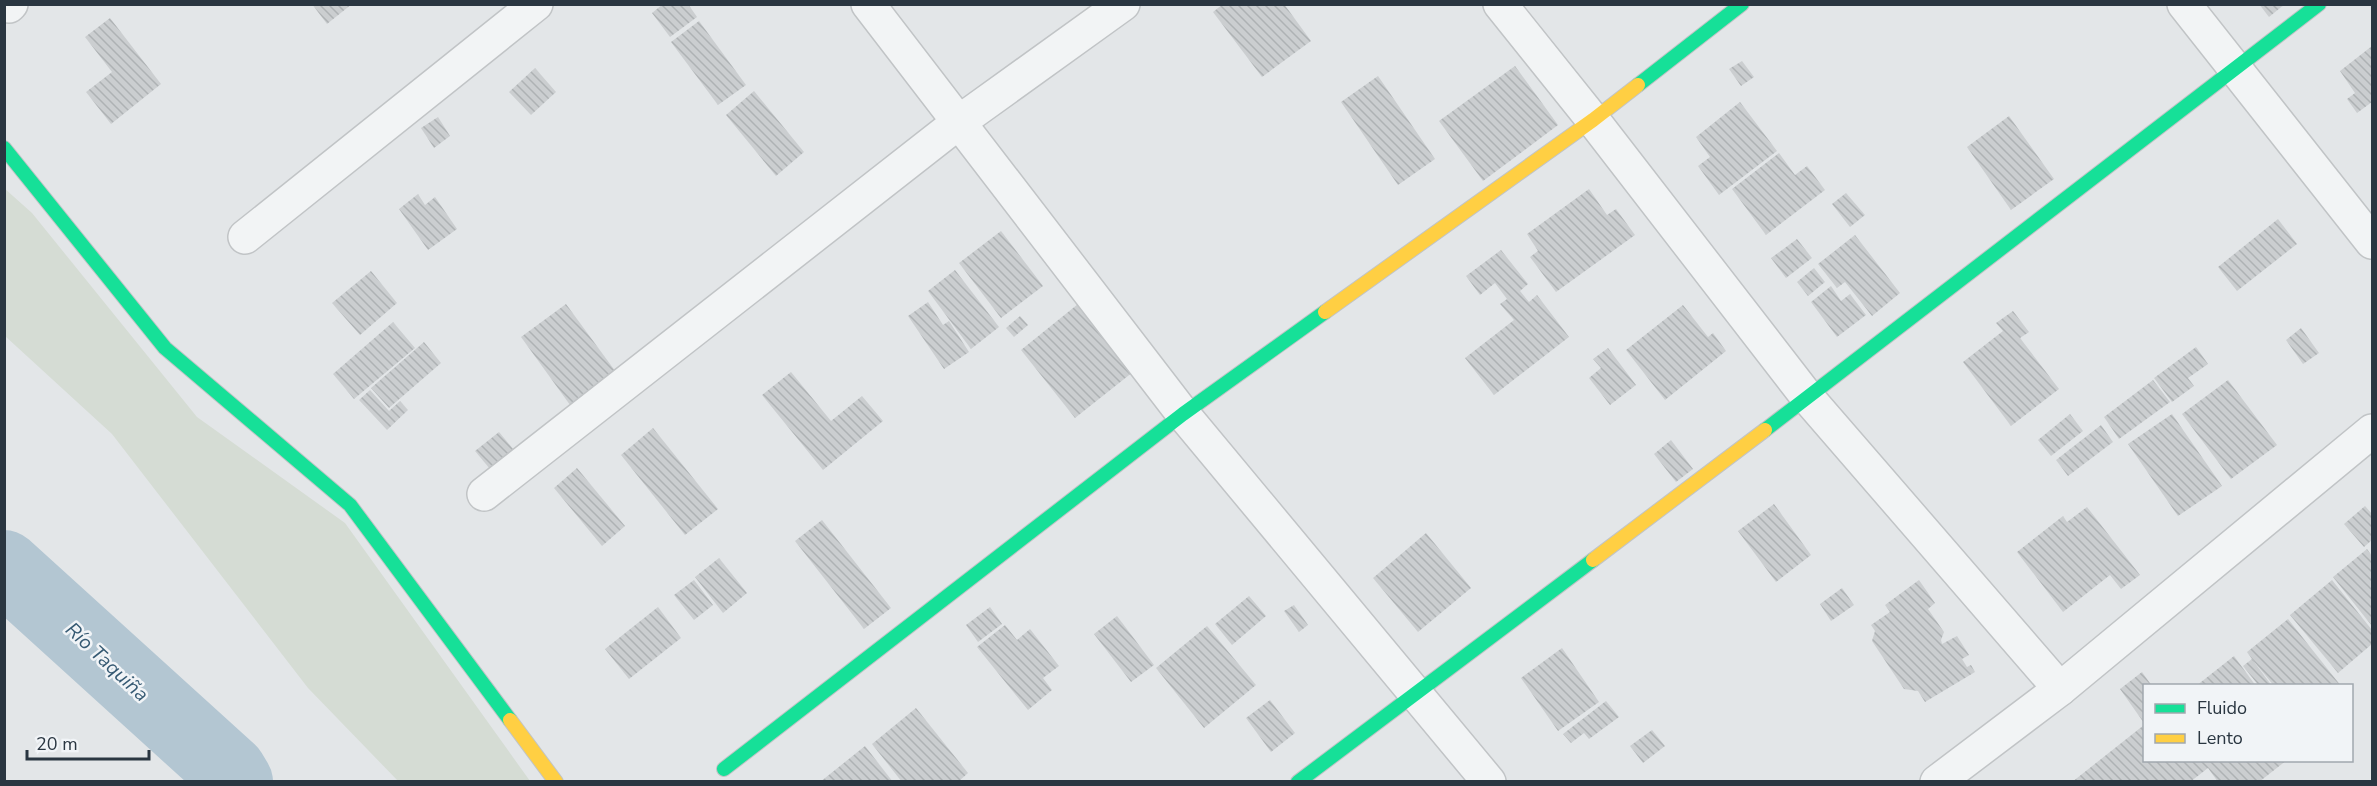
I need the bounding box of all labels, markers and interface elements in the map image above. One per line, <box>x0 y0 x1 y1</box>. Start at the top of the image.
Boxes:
water label: Río Taquiña <box>59 616 155 708</box>
legend <box>2143 684 2353 762</box>
text: Fluido <box>2197 696 2247 720</box>
scale bar <box>27 723 148 761</box>
text: Lento <box>2197 726 2243 750</box>
text: 20 m <box>36 732 78 756</box>

